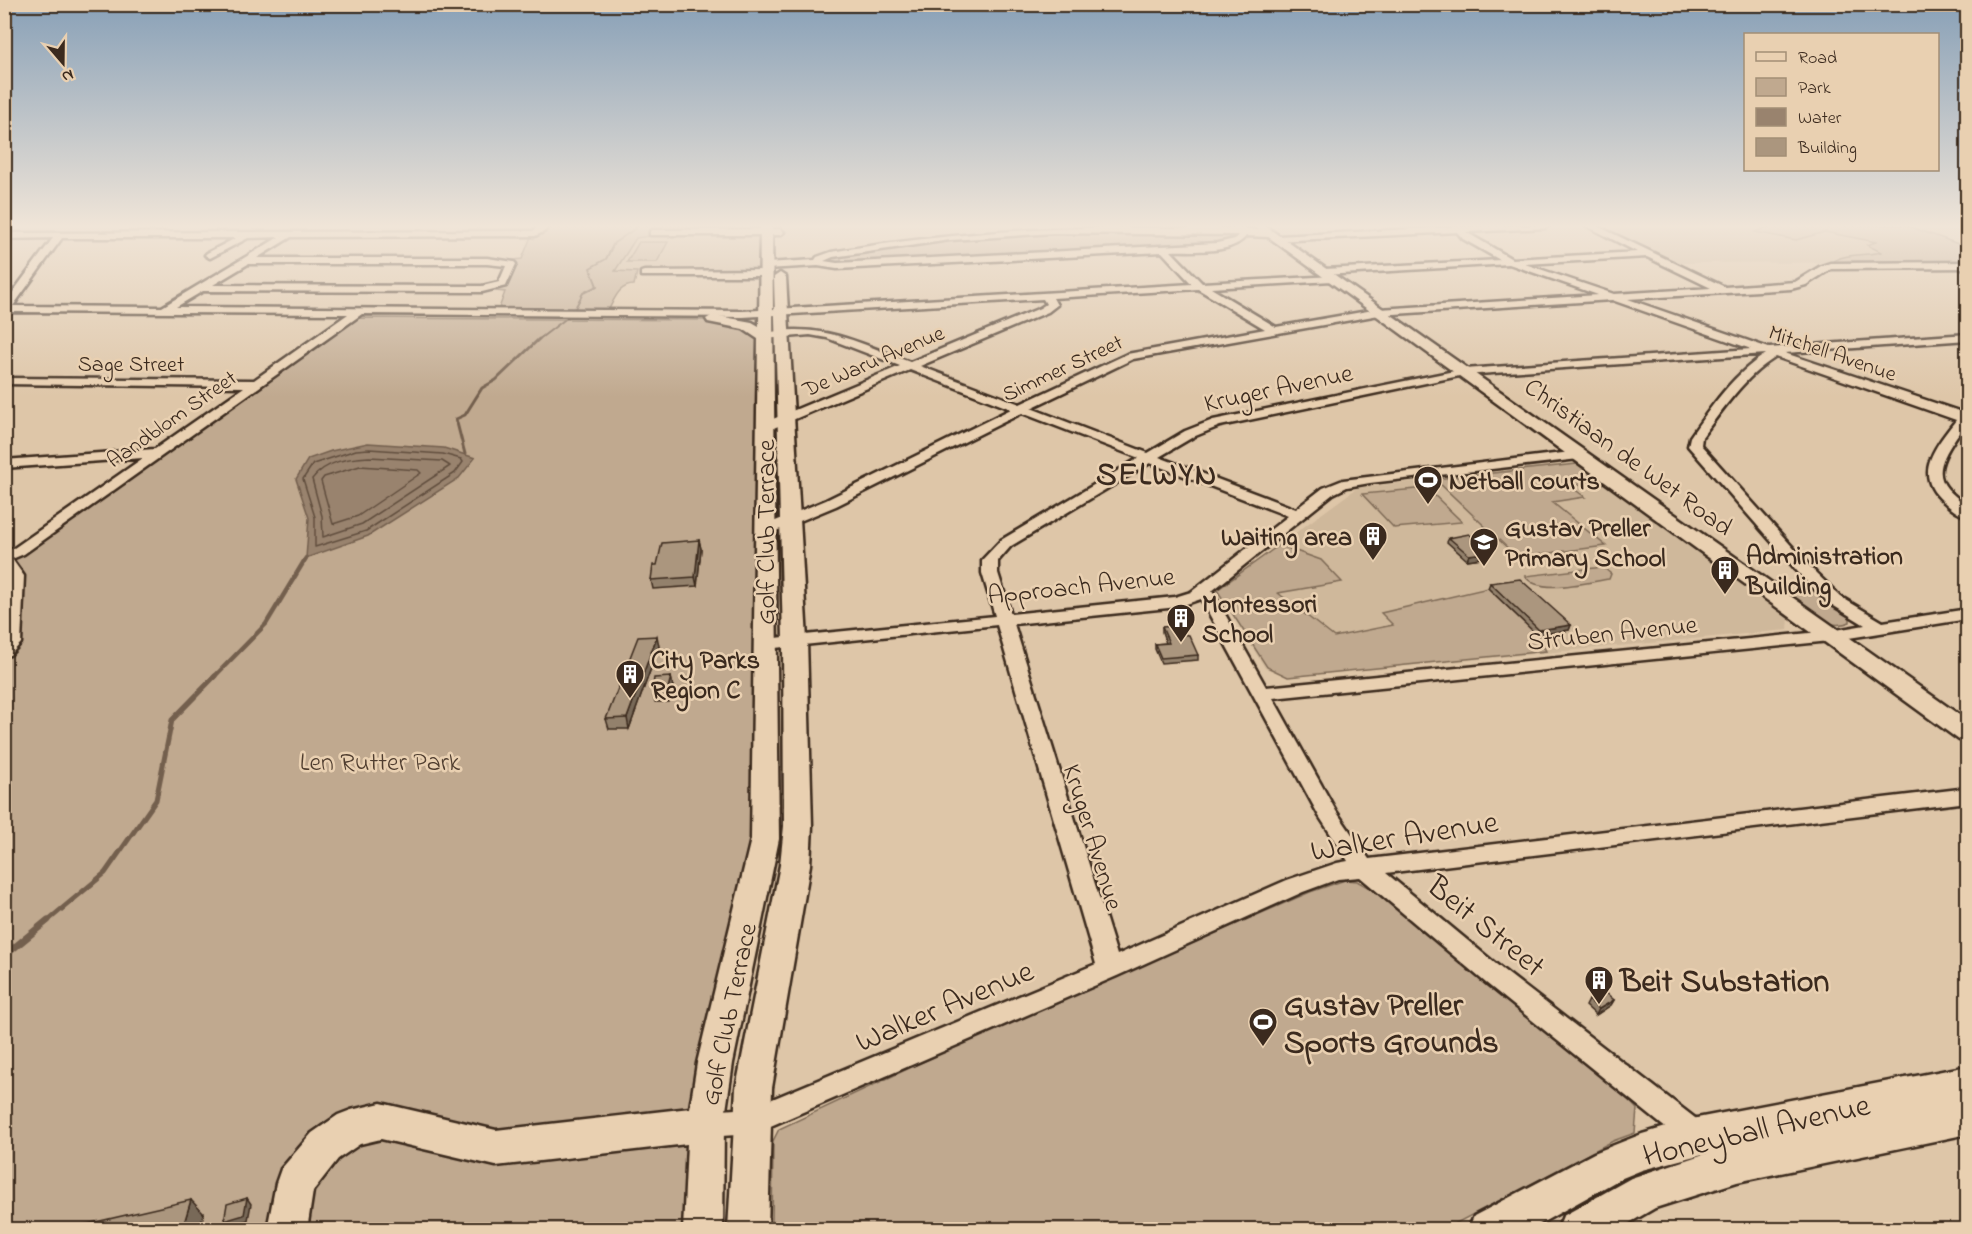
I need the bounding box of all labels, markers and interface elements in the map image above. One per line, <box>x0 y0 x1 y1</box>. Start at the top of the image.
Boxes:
north arrow <box>33 33 93 93</box>
legend <box>1744 33 1939 171</box>
text: Road <box>1798 46 1837 72</box>
text: N <box>58 62 77 88</box>
text: Park <box>1798 76 1831 102</box>
text: Water <box>1798 106 1842 132</box>
text: Building <box>1797 136 1857 163</box>
street label: De Waru Avenue <box>797 318 950 407</box>
street label: Mitchell Avenue <box>1764 318 1900 392</box>
street label: Simmer Street <box>998 328 1129 412</box>
street label: Sage Street <box>78 350 185 383</box>
street label: Kruger Avenue <box>1201 356 1357 424</box>
street label: Aandblom Street <box>101 363 245 477</box>
street label: Christiaan de Wet Road <box>1515 370 1740 547</box>
street label: Golf Club Terrace <box>749 439 787 625</box>
district label: SELWYN <box>1096 453 1218 500</box>
sports icon: Netball courts <box>1412 464 1444 506</box>
place label: Netball courts <box>1449 464 1600 502</box>
place label: Gustav Preller Primary School <box>1505 511 1666 579</box>
place label: Waiting area <box>1221 520 1352 559</box>
building icon: Waiting area <box>1357 520 1389 562</box>
school or university icon: Gustav Preller Primary School <box>1468 526 1500 568</box>
place label: Administration Building <box>1745 539 1903 608</box>
building icon: Administration Building <box>1709 554 1741 596</box>
street label: Approach Avenue <box>986 559 1177 617</box>
place label: Montessori School <box>1202 587 1317 655</box>
building icon: Montessori School <box>1165 602 1197 644</box>
street label: Struben Avenue <box>1525 607 1700 663</box>
place label: City Parks Region C <box>651 643 760 712</box>
building icon: City Parks Region C <box>614 658 646 700</box>
park label: Len Rutter Park <box>300 745 461 783</box>
street label: Kruger Avenue <box>1051 760 1131 916</box>
street label: Walker Avenue <box>1307 800 1502 876</box>
street label: Beit Street <box>1414 864 1555 991</box>
street label: Golf Club Terrace <box>693 920 769 1109</box>
street label: Walker Avenue <box>849 949 1042 1067</box>
place label: Beit Substation <box>1618 960 1830 1007</box>
building icon: Beit Substation <box>1583 964 1615 1006</box>
place label: Gustav Preller Sports Grounds <box>1284 984 1498 1068</box>
sports icon: Gustav Preller Sports Grounds <box>1247 1006 1279 1048</box>
street label: Honeyball Avenue <box>1639 1083 1876 1181</box>

